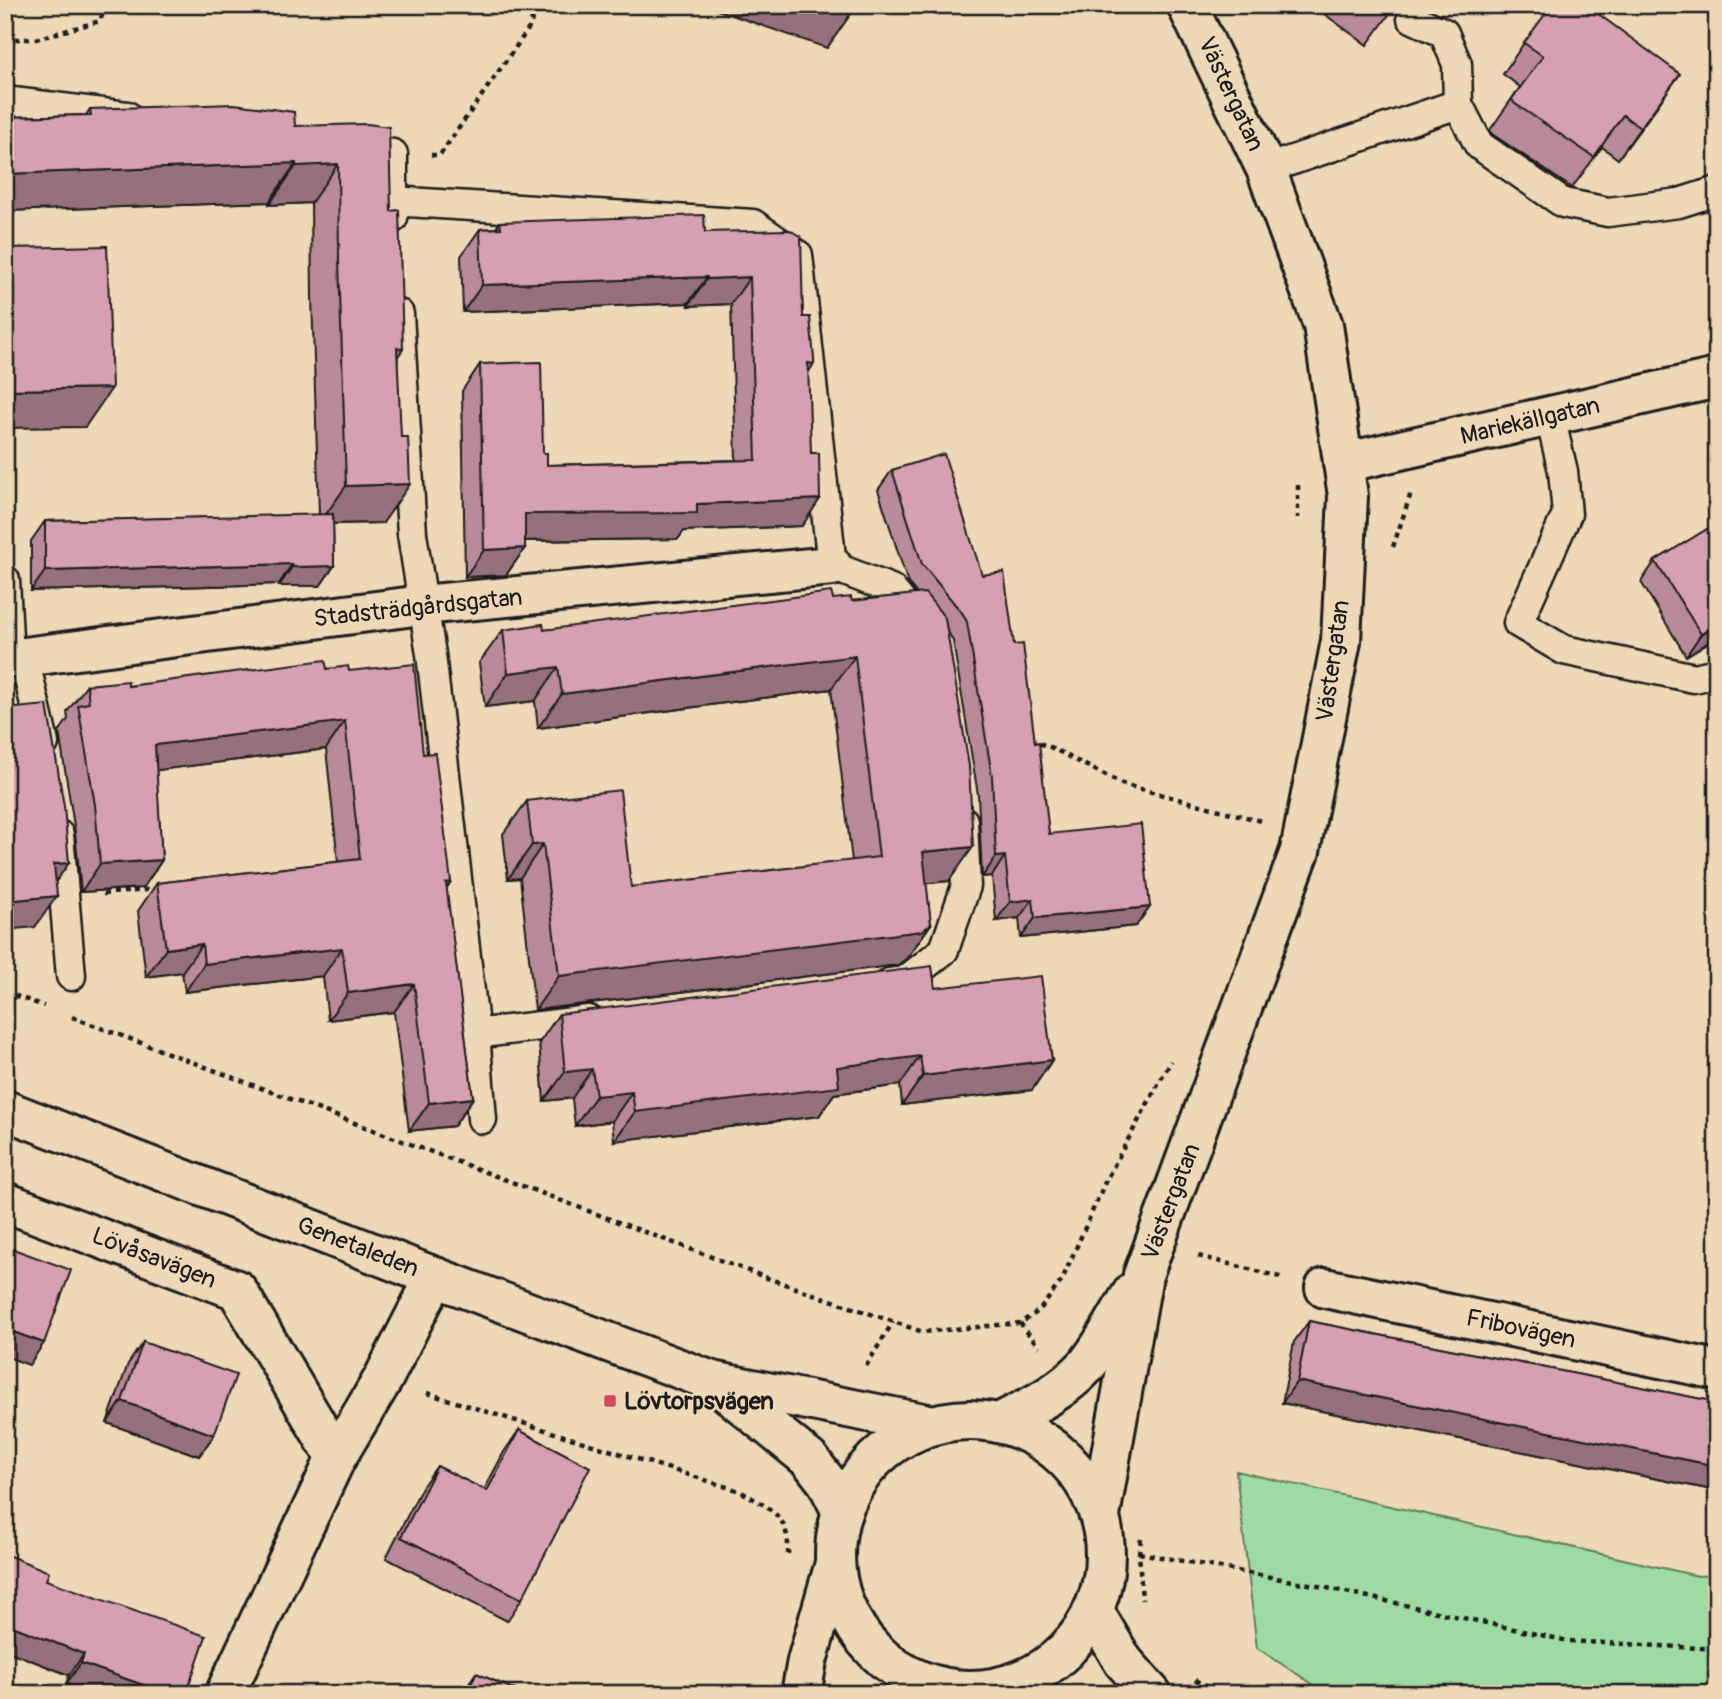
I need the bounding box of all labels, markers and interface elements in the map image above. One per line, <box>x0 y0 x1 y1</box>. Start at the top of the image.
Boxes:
street label: Västergatan <box>1192 32 1270 156</box>
street label: Mariekällgatan <box>1457 391 1603 451</box>
street label: Stadsträdgårdsgatan <box>312 583 524 633</box>
street label: Västergatan <box>1310 598 1356 724</box>
street label: Västergatan <box>1135 1139 1207 1265</box>
street label: Genetaleden <box>293 1211 423 1283</box>
street label: Lövåsavägen <box>88 1221 220 1295</box>
street label: Fribovägen <box>1464 1303 1578 1355</box>
place label: Lövtorpsvägen <box>624 1387 774 1416</box>
marker: Lövtorpsvägen <box>602 1393 618 1409</box>

